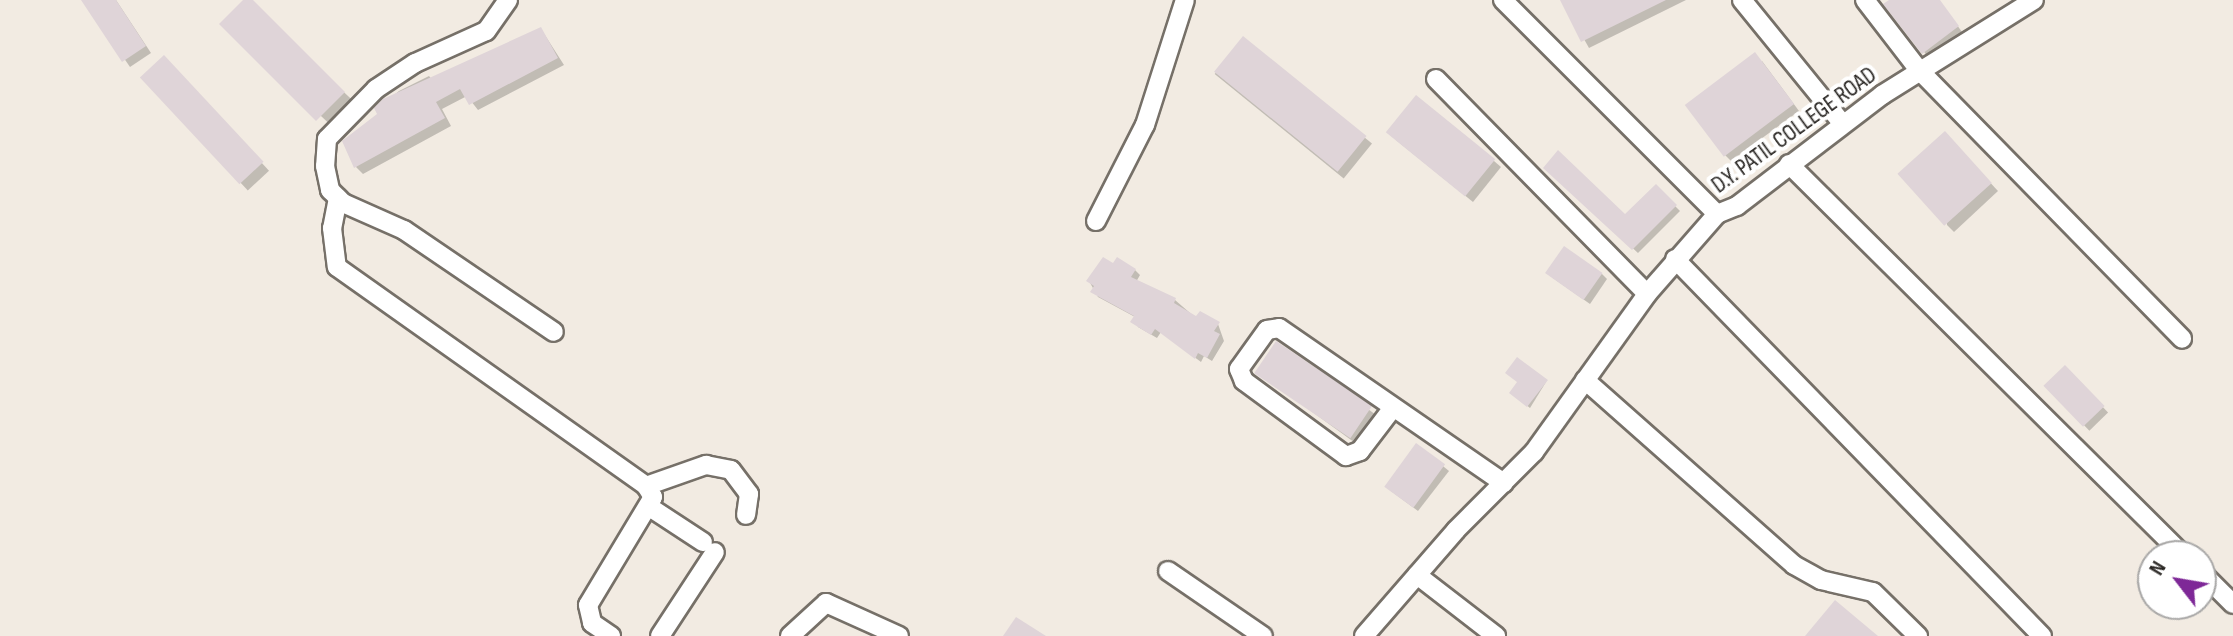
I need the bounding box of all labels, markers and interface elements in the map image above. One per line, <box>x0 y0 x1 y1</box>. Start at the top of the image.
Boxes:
street label: D.Y. PATIL COLLEGE ROAD <box>1706 60 1882 200</box>
north arrow <box>2137 540 2217 620</box>
text: N <box>2143 556 2172 580</box>

